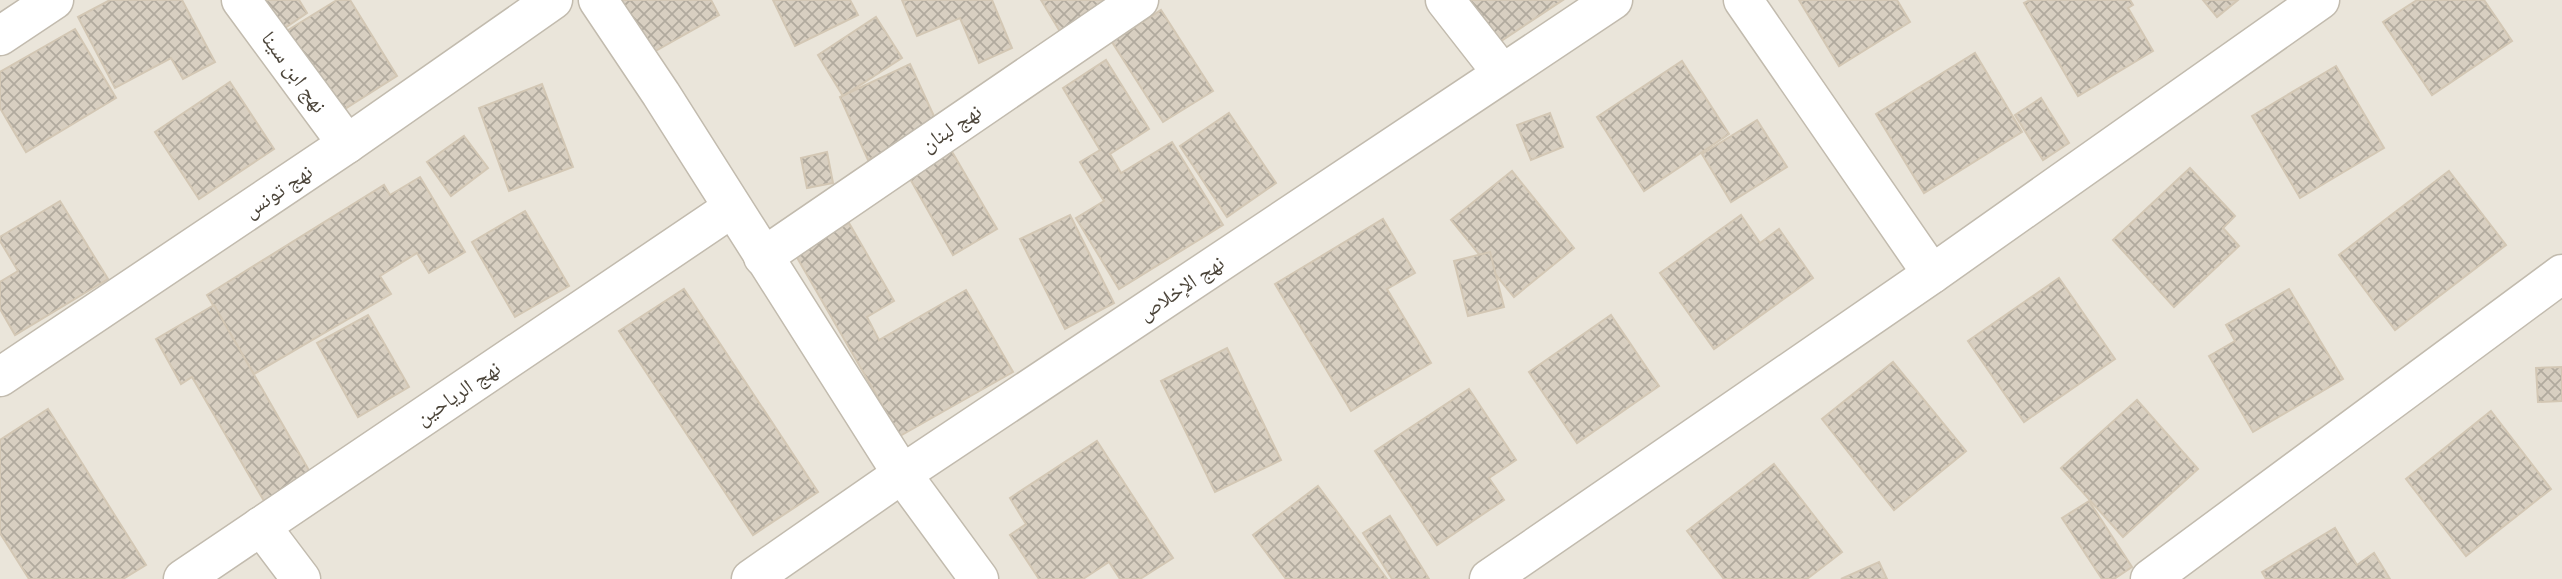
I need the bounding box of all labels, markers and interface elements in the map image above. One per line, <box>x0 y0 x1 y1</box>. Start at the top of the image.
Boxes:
street label: نهج ابن سينا <box>256 26 332 118</box>
street label: نهج لبنان <box>916 98 986 158</box>
street label: نهج تونس <box>239 159 317 223</box>
street label: نهج الإخلاص <box>1133 250 1229 326</box>
street label: نهج الرياحين <box>411 355 505 431</box>

